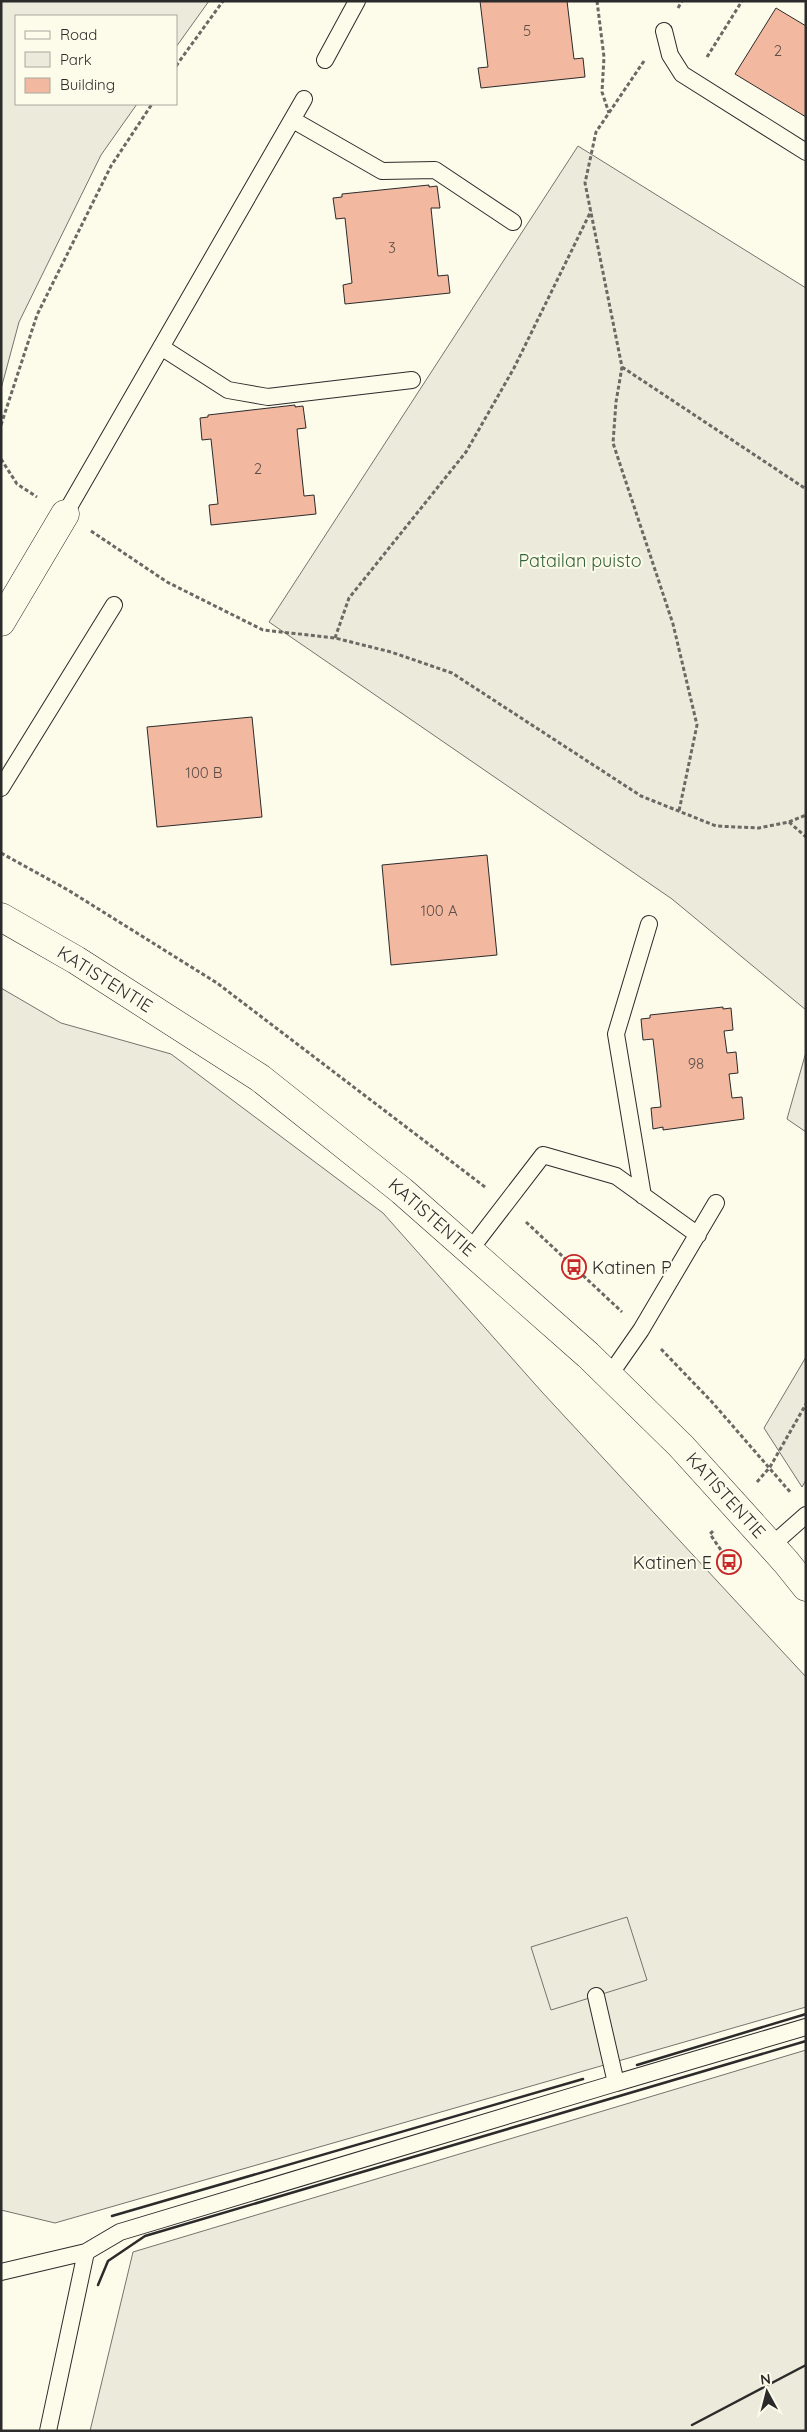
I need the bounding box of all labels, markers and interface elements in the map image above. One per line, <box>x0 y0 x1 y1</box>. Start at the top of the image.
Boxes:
legend <box>15 15 178 105</box>
house number: 5 <box>523 21 531 40</box>
text: Road <box>60 25 97 44</box>
house number: 2 <box>774 41 782 60</box>
text: Park <box>60 50 92 69</box>
text: Building <box>60 75 115 94</box>
house number: 3 <box>388 238 396 257</box>
house number: 2 <box>254 459 262 478</box>
park label: Patailan puisto <box>518 549 642 572</box>
house number: 100 B <box>185 763 223 782</box>
house number: 100 A <box>420 901 458 920</box>
street label: KATISTENTIE <box>53 941 157 1017</box>
house number: 98 <box>688 1054 704 1073</box>
street label: KATISTENTIE <box>384 1173 480 1261</box>
bus stop icon: Katinen P <box>561 1254 587 1280</box>
place label: Katinen P <box>592 1256 672 1279</box>
street label: KATISTENTIE <box>681 1447 771 1543</box>
bus stop icon: Katinen E <box>716 1549 742 1575</box>
place label: Katinen E <box>633 1551 712 1574</box>
north arrow <box>742 2367 792 2417</box>
text: N <box>759 2370 772 2389</box>

